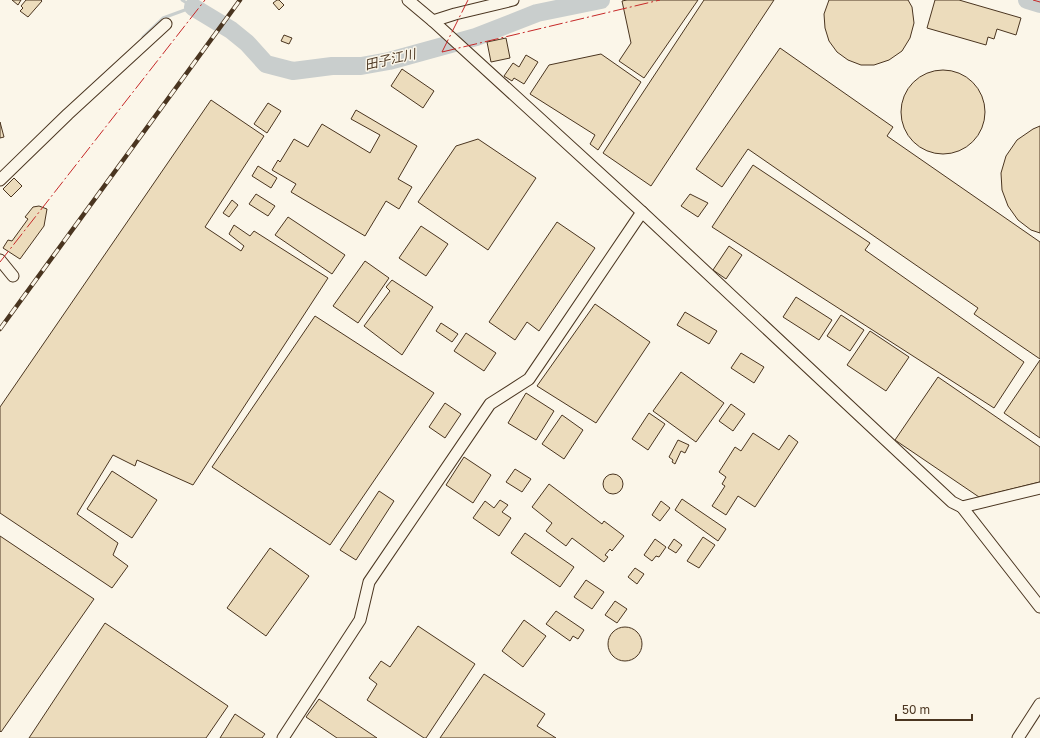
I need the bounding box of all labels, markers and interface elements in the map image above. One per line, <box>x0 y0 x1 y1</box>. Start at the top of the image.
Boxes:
water label: 田子江川 <box>363 45 419 73</box>
scale bar <box>896 696 972 722</box>
text: 50 m <box>902 702 930 717</box>

